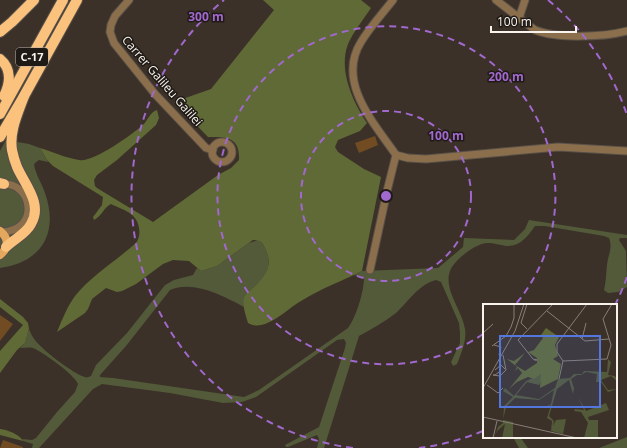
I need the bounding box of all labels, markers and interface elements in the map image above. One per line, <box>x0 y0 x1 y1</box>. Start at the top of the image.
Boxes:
text: 300 m <box>188 8 224 25</box>
scale bar <box>491 8 576 34</box>
text: 100 m <box>497 13 532 30</box>
street label: Carrer Galileu Galilei <box>118 32 206 130</box>
road number: C-17 <box>16 48 48 66</box>
text: 200 m <box>488 68 524 85</box>
text: 100 m <box>428 127 464 144</box>
centre of rings <box>379 189 393 203</box>
inset map <box>483 304 617 438</box>

